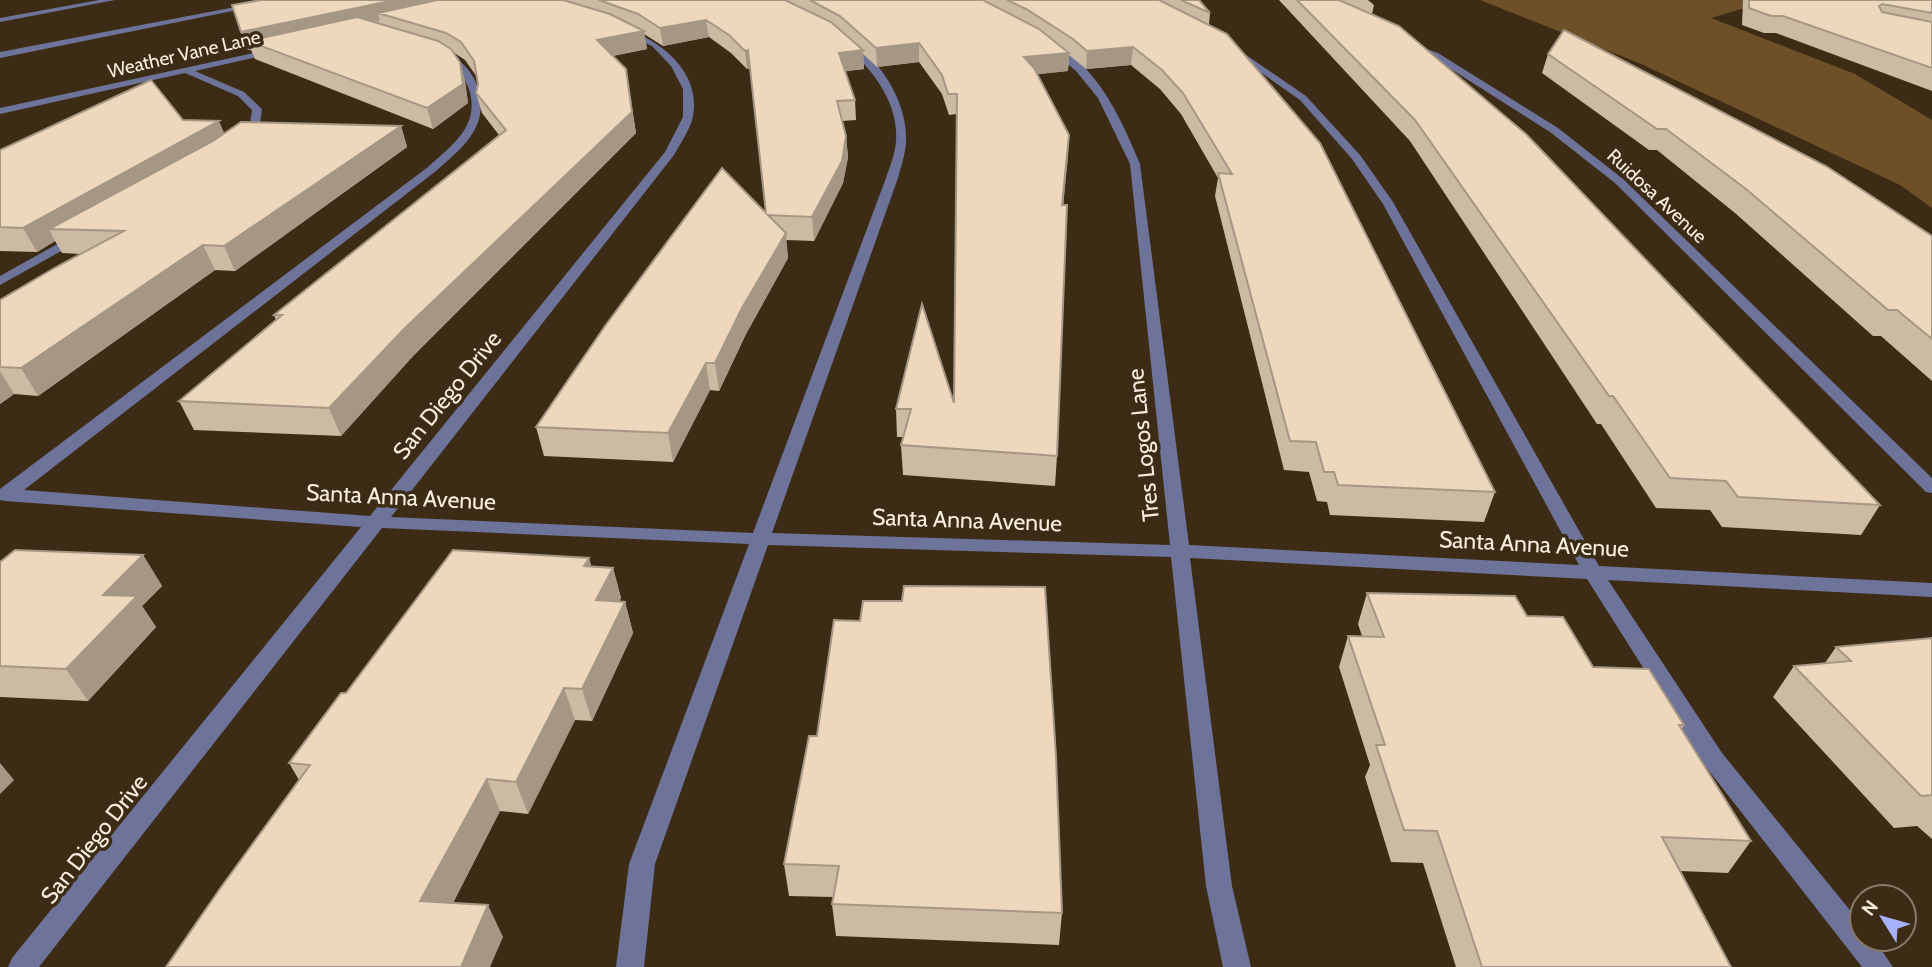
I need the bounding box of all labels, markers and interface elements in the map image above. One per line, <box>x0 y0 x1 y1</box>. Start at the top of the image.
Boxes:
street label: Weather Vane Lane <box>105 25 263 83</box>
street label: Ruidosa Avenue <box>1602 144 1712 248</box>
street label: San Diego Drive <box>387 325 507 465</box>
street label: Tres Logos Lane <box>1121 367 1165 523</box>
street label: Santa Anna Avenue <box>305 478 497 516</box>
street label: Santa Anna Avenue <box>871 503 1063 537</box>
street label: Santa Anna Avenue <box>1438 525 1630 563</box>
street label: San Diego Drive <box>35 769 153 909</box>
north arrow <box>1848 883 1918 953</box>
text: N <box>1857 896 1883 920</box>

